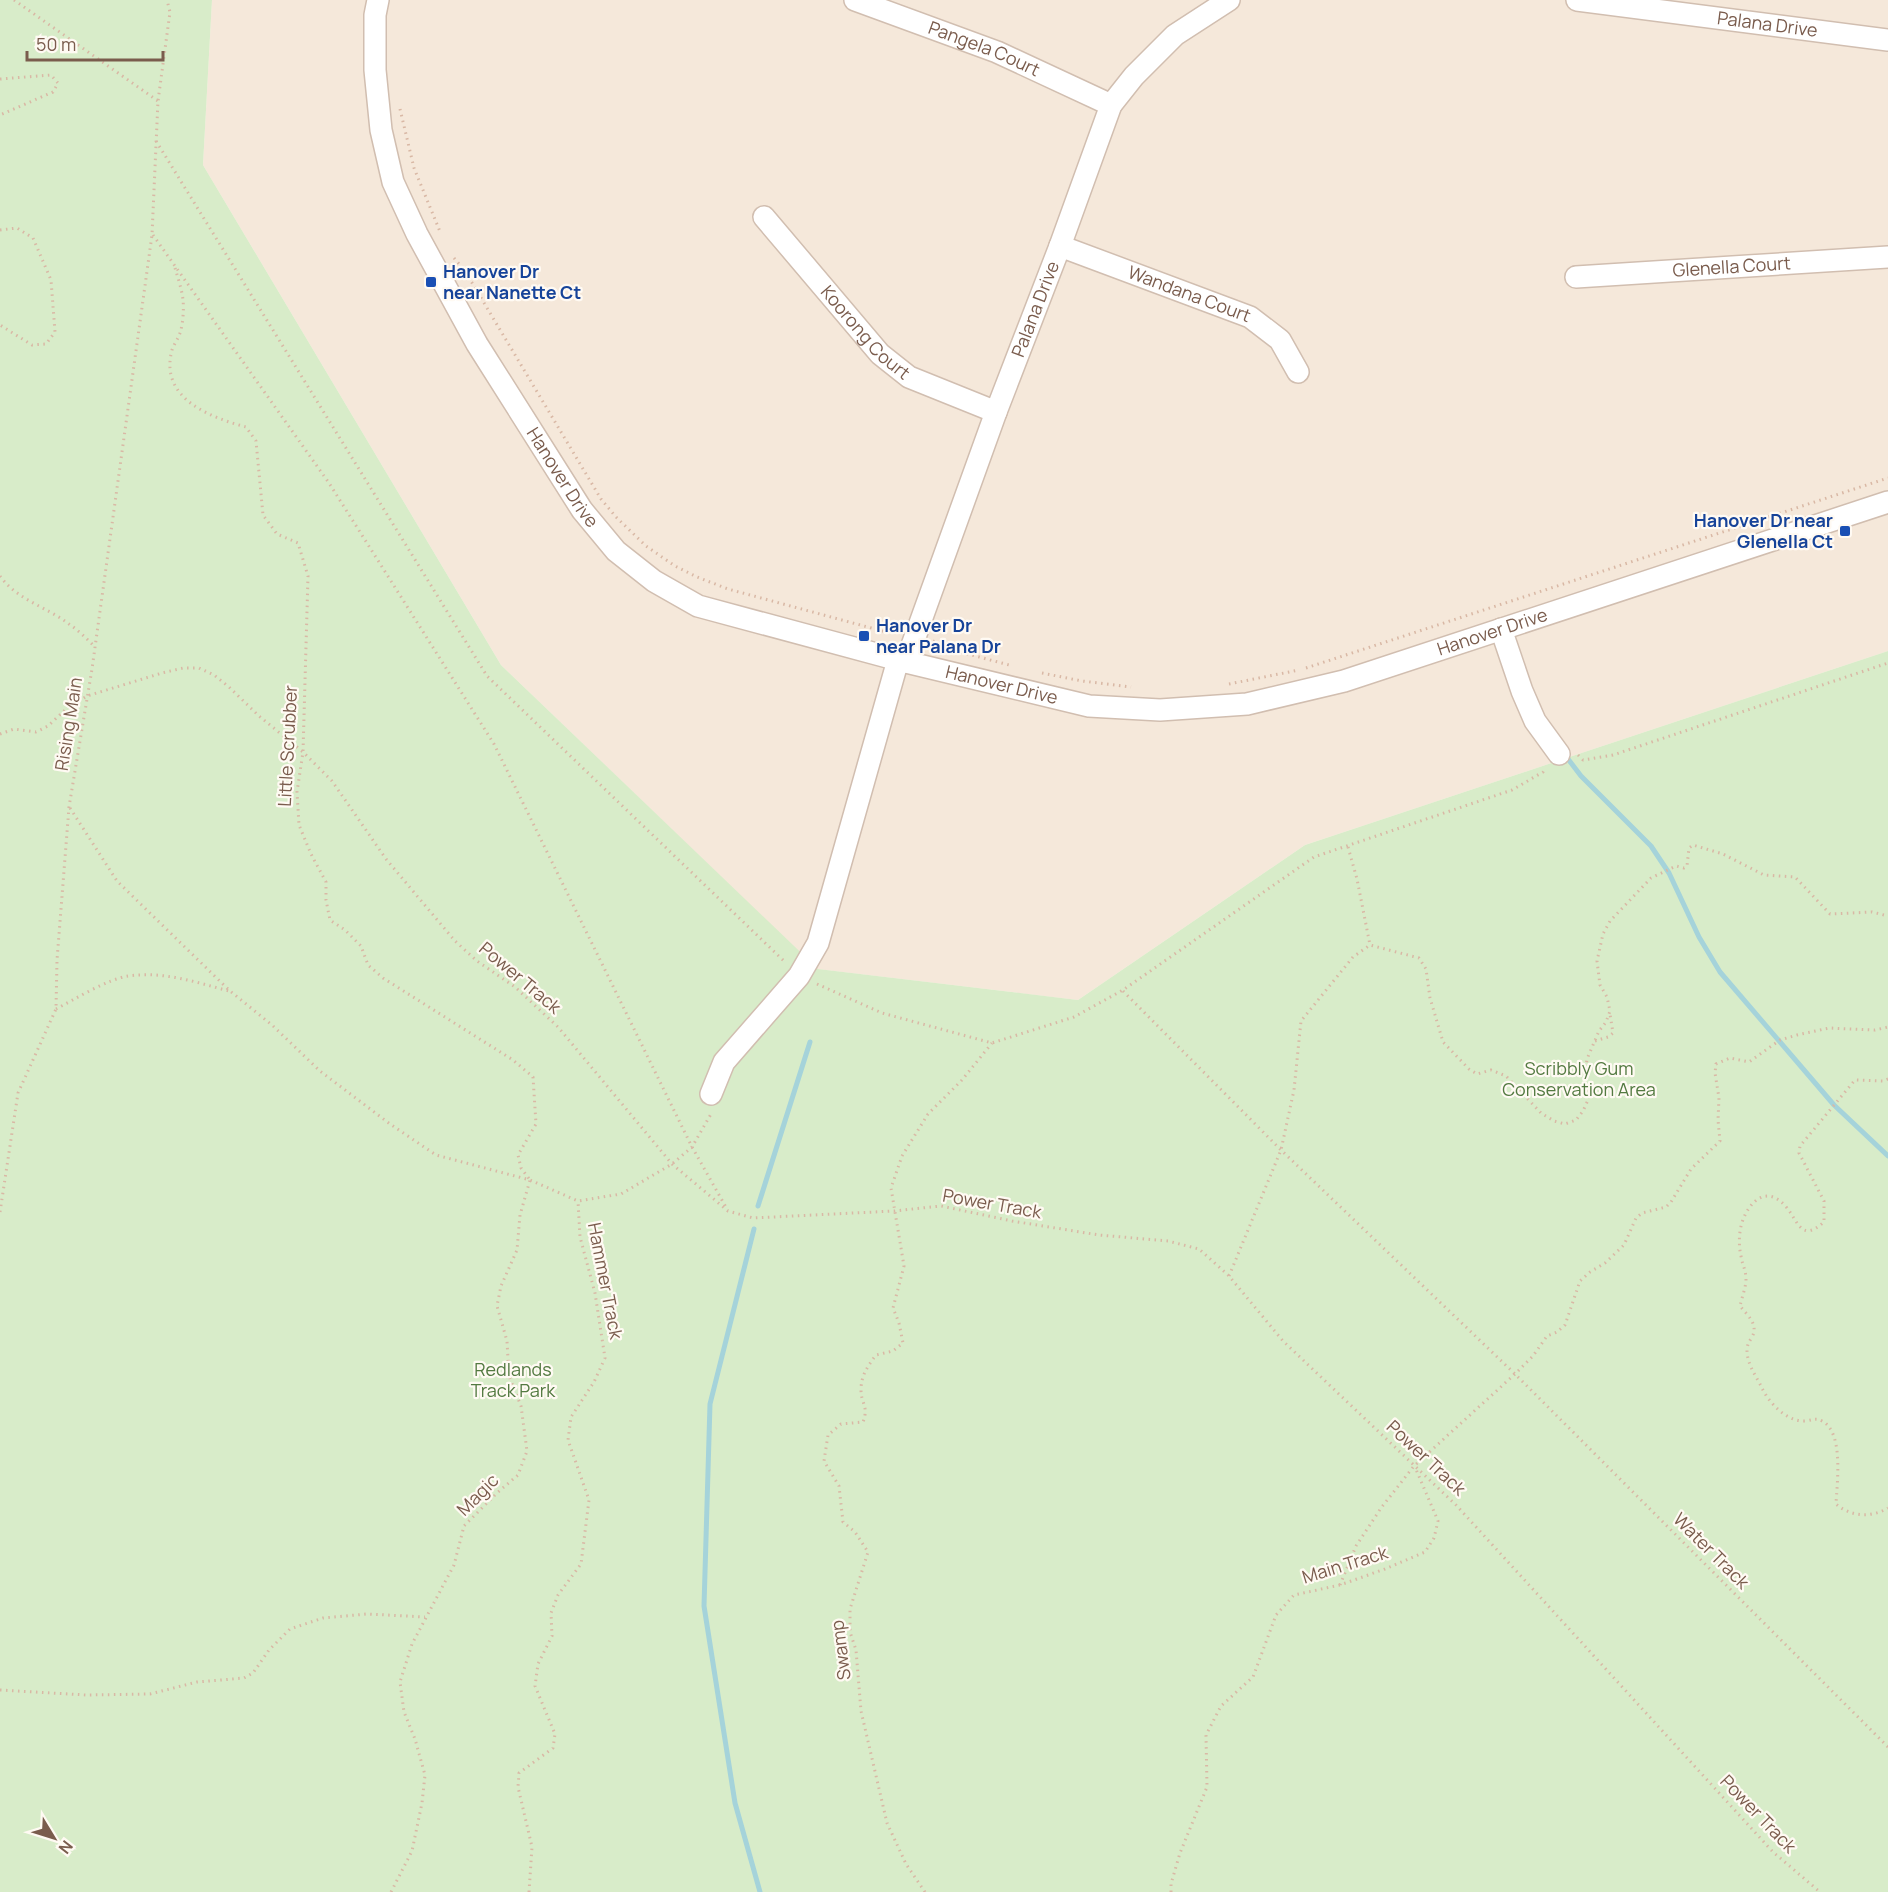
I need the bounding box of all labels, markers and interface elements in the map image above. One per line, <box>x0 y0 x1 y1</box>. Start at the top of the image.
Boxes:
street label: Palana Drive <box>1716 5 1819 42</box>
street label: Pangela Court <box>925 15 1044 81</box>
scale bar <box>27 24 164 62</box>
text: 50 m <box>36 32 76 56</box>
street label: Glenella Court <box>1672 250 1791 282</box>
street label: Palana Drive <box>1005 257 1064 360</box>
place label: Hanover Dr near Nanette Ct <box>443 259 581 304</box>
street label: Wandana Court <box>1125 259 1255 327</box>
marker: Hanover Dr near Nanette Ct <box>424 275 438 289</box>
street label: Koorong Court <box>816 280 916 384</box>
street label: Hanover Drive <box>522 422 604 532</box>
place label: Hanover Dr near Glenella Ct <box>1694 508 1833 553</box>
marker: Hanover Dr near Glenella Ct <box>1838 524 1852 538</box>
street label: Hanover Drive <box>1434 602 1550 661</box>
place label: Hanover Dr near Palana Dr <box>876 613 1001 658</box>
marker: Hanover Dr near Palana Dr <box>857 629 871 643</box>
street label: Hanover Drive <box>943 659 1060 709</box>
street label: Rising Main <box>49 675 87 772</box>
street label: Little Scrubber <box>272 684 302 807</box>
street label: Power Track <box>475 936 567 1019</box>
park label: Scribbly Gum Conservation Area <box>1502 1056 1656 1101</box>
street label: Power Track <box>941 1183 1045 1224</box>
street label: Hammer Track <box>583 1220 629 1342</box>
park label: Redlands Track Park <box>471 1357 556 1402</box>
street label: Power Track <box>1382 1414 1472 1501</box>
street label: Magic <box>451 1468 503 1520</box>
street label: Water Track <box>1668 1507 1756 1594</box>
street label: Main Track <box>1299 1539 1392 1588</box>
street label: Swamp <box>824 1619 856 1682</box>
street label: Power Track <box>1715 1769 1803 1858</box>
north arrow <box>24 1808 84 1868</box>
text: N <box>54 1836 78 1859</box>

